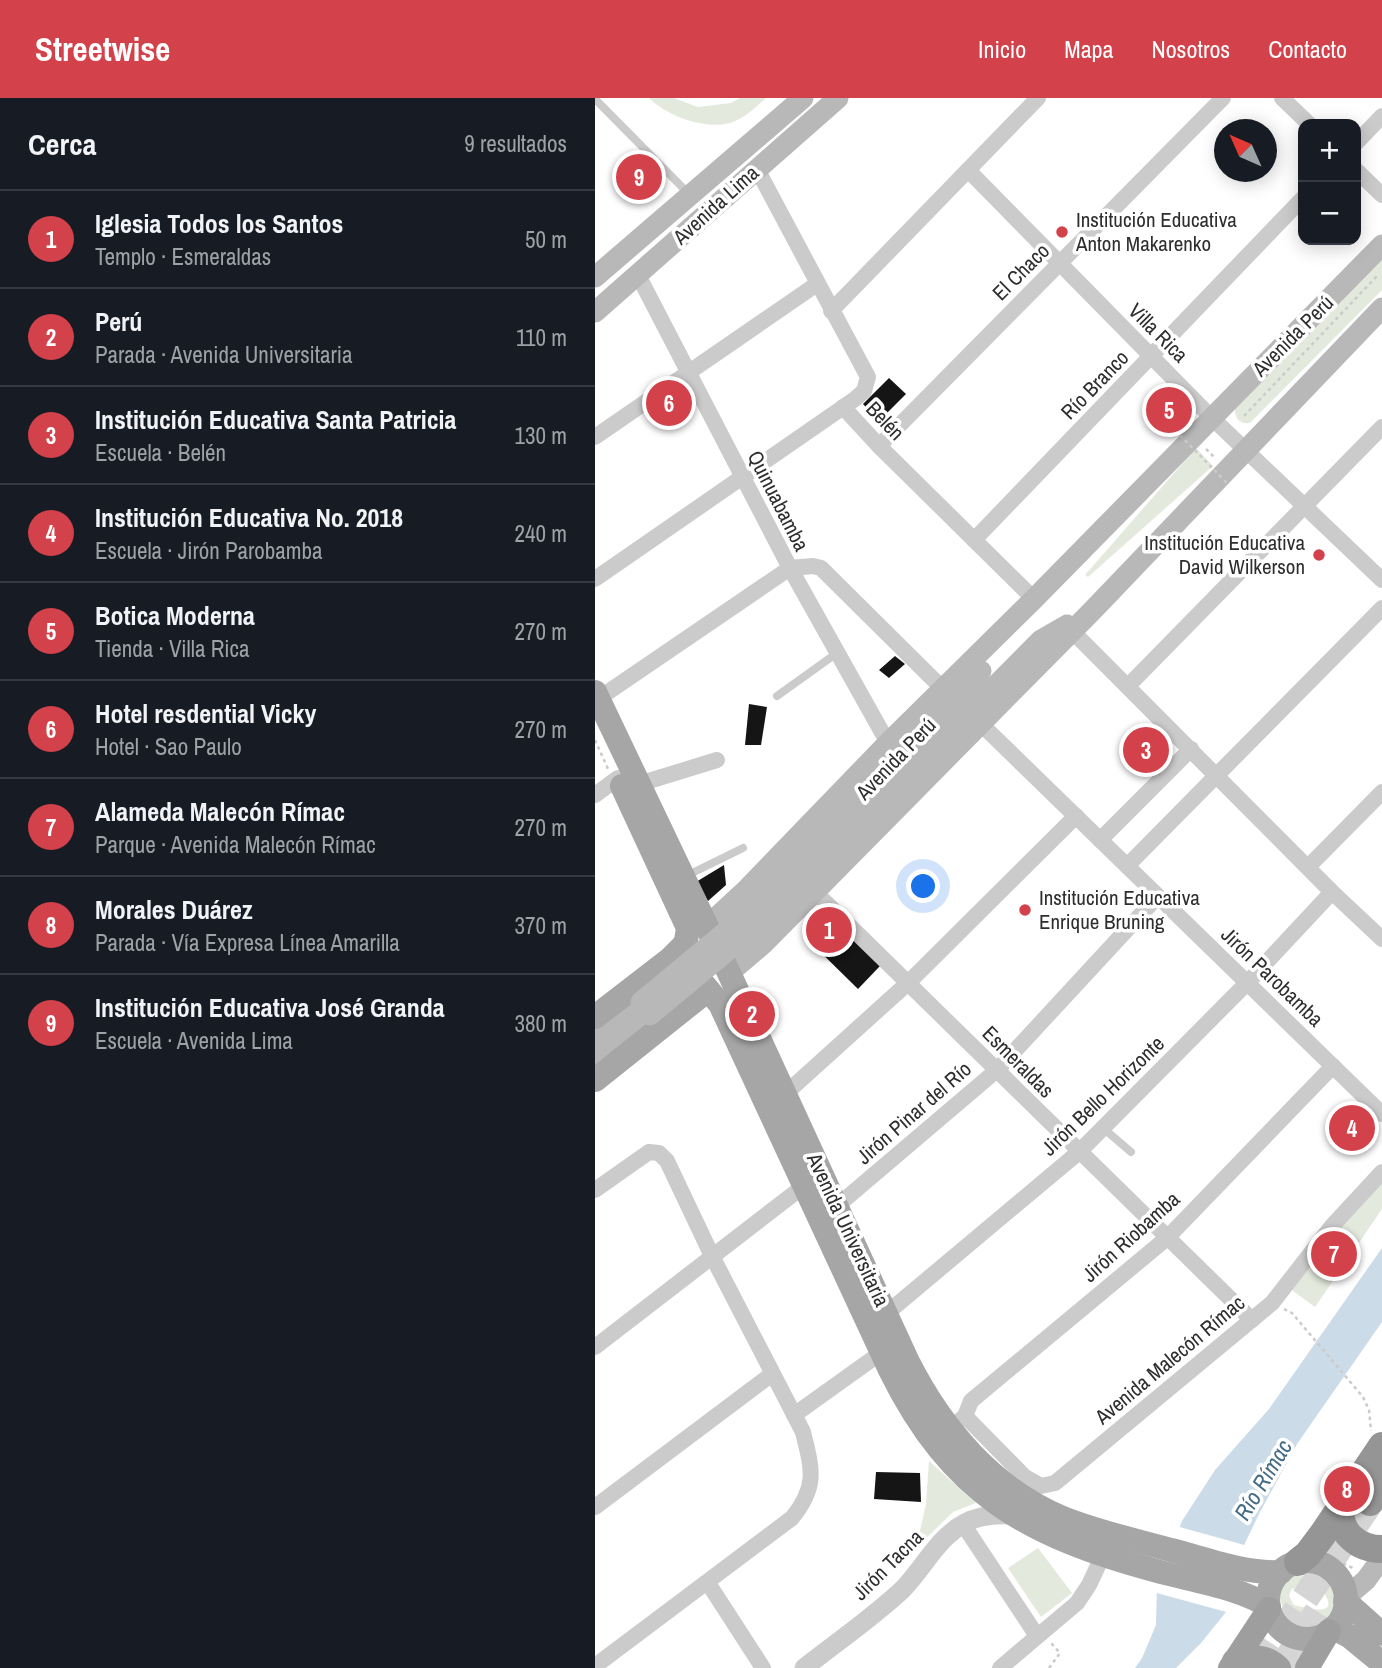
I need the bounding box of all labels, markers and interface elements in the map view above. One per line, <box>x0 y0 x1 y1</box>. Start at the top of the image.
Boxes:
text: Streetwise <box>35 27 170 71</box>
text: Inicio <box>978 33 1026 65</box>
text: Mapa <box>1064 33 1113 65</box>
text: Nosotros <box>1151 33 1230 65</box>
text: Contacto <box>1268 33 1347 65</box>
north arrow <box>1214 119 1277 182</box>
map controls <box>1298 119 1361 245</box>
button: + <box>1298 119 1361 182</box>
text: Cerca <box>28 124 96 164</box>
text: 9 resultados <box>464 128 567 159</box>
pin: 9 <box>616 151 662 203</box>
street label: Avenida Lima <box>666 158 765 252</box>
button: − <box>1298 182 1361 245</box>
place label: Institución Educativa Anton Makarenko <box>1075 205 1237 258</box>
text: Iglesia Todos los Santos <box>95 206 343 241</box>
text: 1 <box>46 224 56 255</box>
text: 50 m <box>525 224 567 255</box>
marker: Institución Educativa Anton Makarenko <box>1054 224 1070 240</box>
street label: El Chaco <box>986 237 1056 307</box>
text: Templo · Esmeraldas <box>95 241 271 272</box>
street label: Avenida Perú <box>1245 289 1340 383</box>
street label: Villa Rica <box>1122 296 1195 369</box>
text: Perú <box>95 304 142 339</box>
text: 2 <box>46 322 56 353</box>
text: 110 m <box>516 322 567 353</box>
text: Parada · Avenida Universitaria <box>95 339 353 370</box>
street label: Río Branco <box>1054 344 1135 426</box>
pin: 6 <box>646 377 692 429</box>
pin: 5 <box>1146 384 1192 436</box>
street label: Belén <box>860 395 911 447</box>
text: Institución Educativa Santa Patricia <box>95 402 456 437</box>
text: 3 <box>46 420 56 451</box>
text: 130 m <box>515 420 567 451</box>
text: Escuela · Belén <box>95 437 226 468</box>
street label: Quinuabamba <box>741 446 816 556</box>
text: Institución Educativa No. 2018 <box>95 500 403 535</box>
text: 4 <box>46 518 56 549</box>
text: 240 m <box>515 518 567 549</box>
place label: Institución Educativa David Wilkerson <box>1144 528 1305 581</box>
text: Escuela · Jirón Parobamba <box>95 535 323 566</box>
marker: Institución Educativa David Wilkerson <box>1311 547 1327 563</box>
text: Botica Moderna <box>95 598 255 633</box>
text: 5 <box>46 616 56 647</box>
text: 270 m <box>515 616 567 647</box>
text: Tienda · Villa Rica <box>95 633 249 664</box>
text: Hotel resdential Vicky <box>95 696 316 731</box>
street label: Avenida Perú <box>848 711 942 807</box>
text: 6 <box>46 714 56 745</box>
text: 270 m <box>515 714 567 745</box>
pin: 3 <box>1123 724 1169 776</box>
text: Hotel · Sao Paulo <box>95 731 242 762</box>
text: Alameda Malecón Rímac <box>95 794 345 829</box>
text: 7 <box>46 812 56 843</box>
text: 270 m <box>515 812 567 843</box>
text: Parque · Avenida Malecón Rímac <box>95 829 376 860</box>
your location <box>906 869 940 903</box>
place label: Institución Educativa Enrique Bruning <box>1039 883 1200 936</box>
text: Morales Duárez <box>95 892 253 927</box>
marker: Institución Educativa Enrique Bruning <box>1017 902 1033 918</box>
pin: 1 <box>806 904 852 956</box>
text: 8 <box>46 910 56 941</box>
text: 370 m <box>515 910 567 941</box>
street label: Jirón Parobamba <box>1215 920 1330 1033</box>
text: Parada · Vía Expresa Línea Amarilla <box>95 927 400 958</box>
pin: 2 <box>729 988 775 1040</box>
text: Institución Educativa José Granda <box>95 990 445 1025</box>
text: 9 <box>46 1008 56 1039</box>
text: 380 m <box>515 1008 567 1039</box>
street label: Esmeraldas <box>976 1019 1061 1104</box>
text: Escuela · Avenida Lima <box>95 1025 293 1056</box>
street label: Jirón Bello Horizonte <box>1035 1029 1171 1162</box>
street label: Jirón Pinar del Río <box>850 1055 977 1171</box>
pin: 4 <box>1329 1102 1375 1154</box>
street label: Avenida Universitaria <box>800 1147 897 1312</box>
street label: Jirón Riobamba <box>1075 1185 1186 1288</box>
pin: 7 <box>1311 1228 1357 1280</box>
street label: Avenida Malecón Rímac <box>1088 1288 1251 1432</box>
water label: Río Rímac <box>1226 1434 1299 1526</box>
pin: 8 <box>1324 1463 1370 1515</box>
street label: Jirón Tacna <box>846 1523 930 1606</box>

